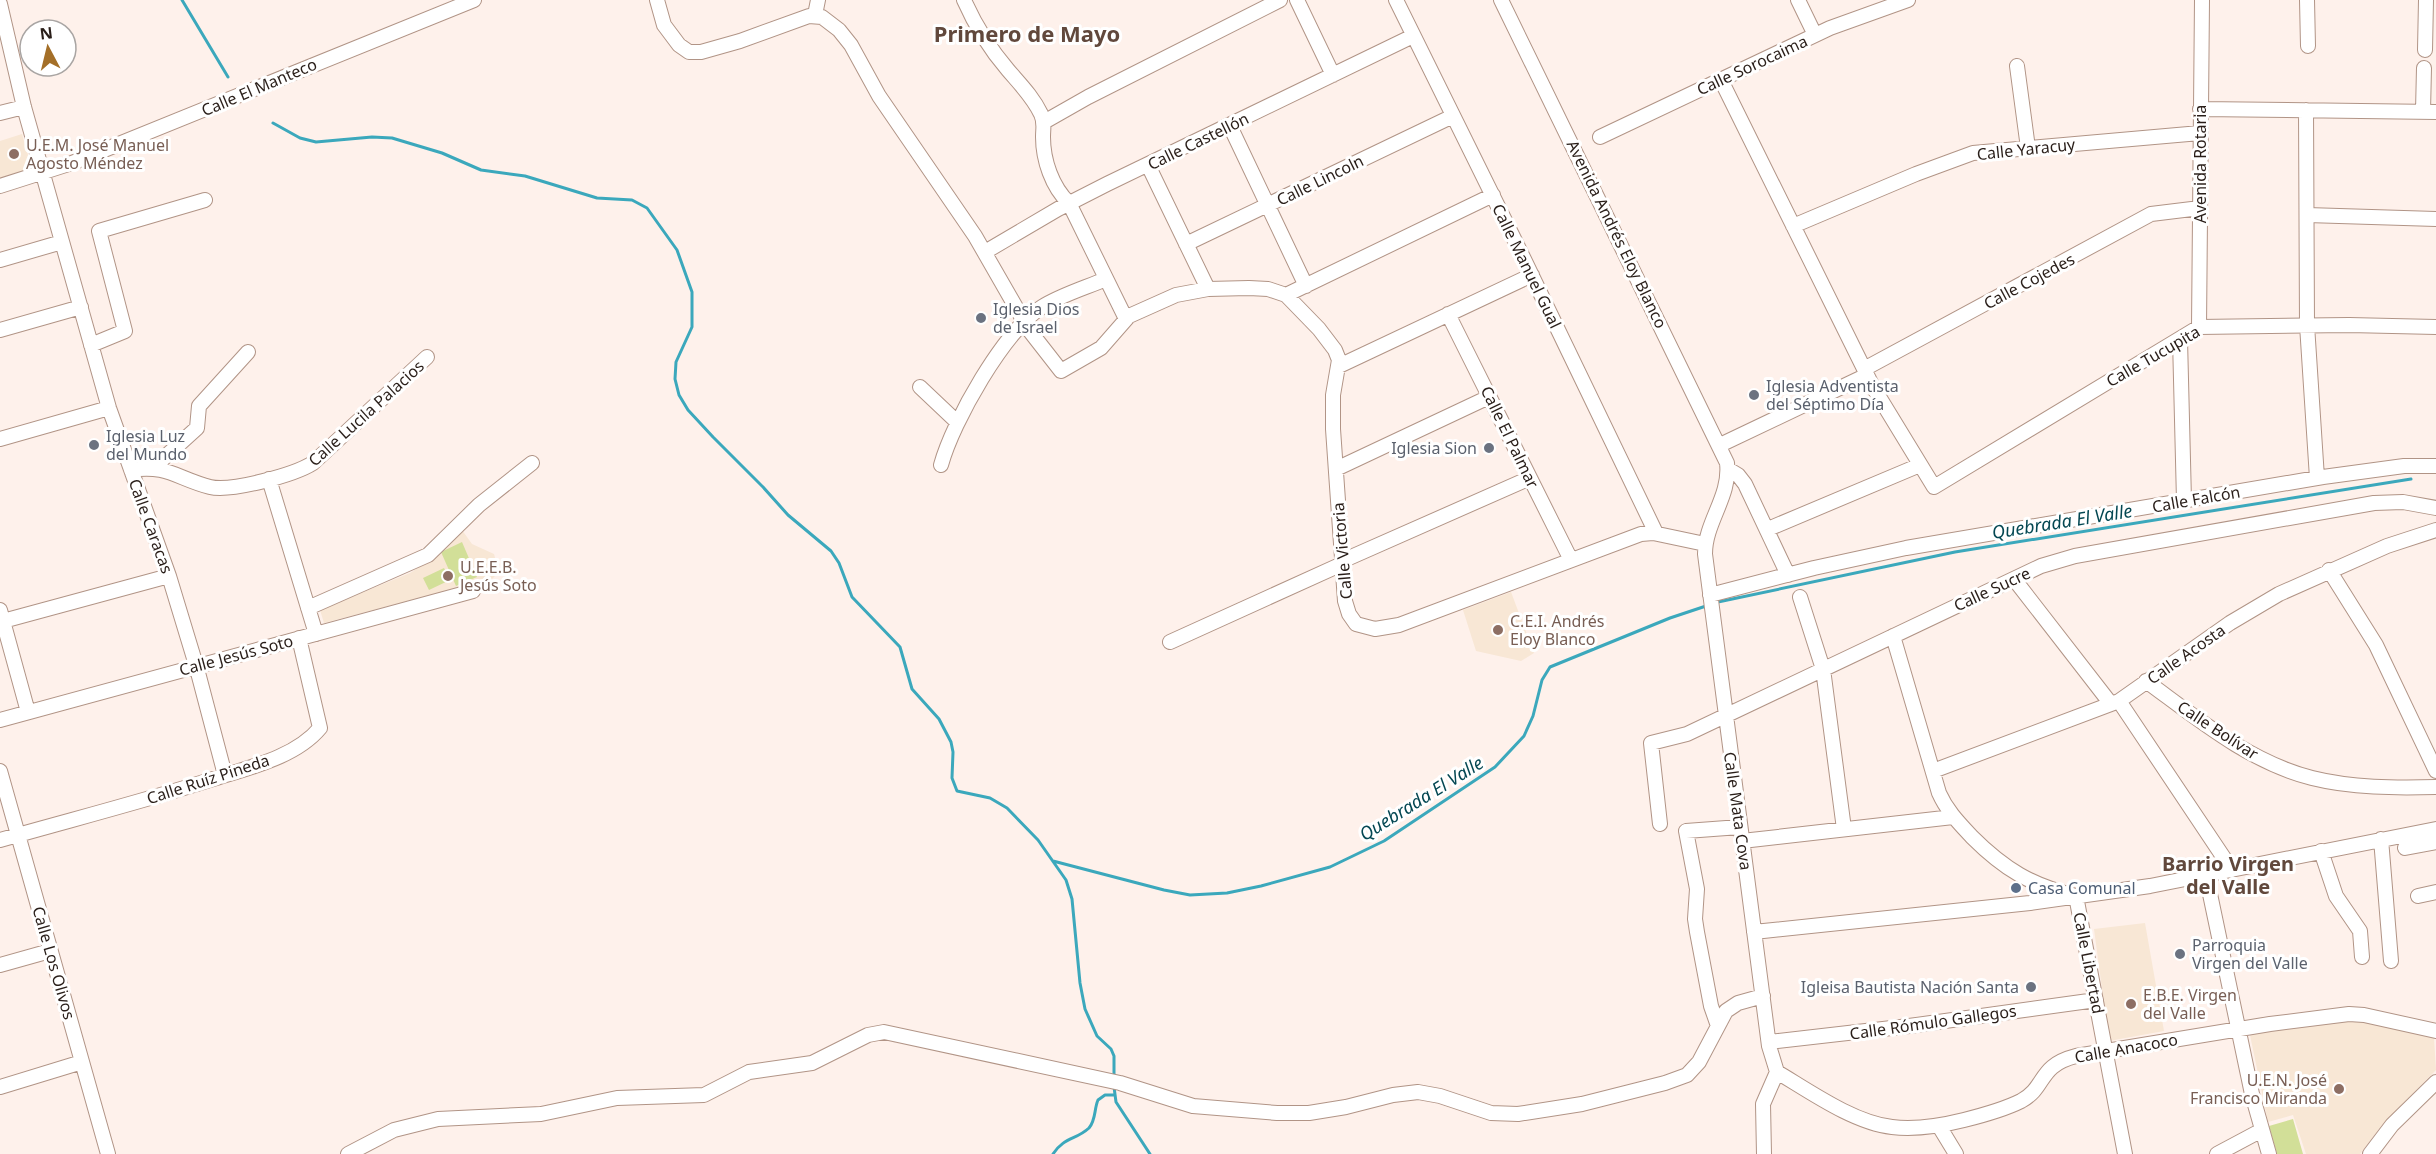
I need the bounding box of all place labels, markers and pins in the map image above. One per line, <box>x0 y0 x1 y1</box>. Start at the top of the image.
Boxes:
place label: U.E.M. José Manuel Agosto Méndez <box>26 134 169 174</box>
marker: U.E.M. José Manuel Agosto Méndez <box>7 147 21 161</box>
place label: Iglesia Dios de Israel <box>993 298 1080 338</box>
marker: Iglesia Dios de Israel <box>974 311 988 325</box>
place label: Iglesia Adventista del Séptimo Día <box>1766 375 1899 415</box>
marker: Iglesia Adventista del Séptimo Día <box>1747 388 1761 402</box>
place label: Iglesia Luz del Mundo <box>106 425 187 465</box>
place label: Iglesia Sion <box>1391 437 1477 459</box>
marker: Iglesia Luz del Mundo <box>87 438 101 452</box>
marker: Iglesia Sion <box>1482 441 1496 455</box>
place label: U.E.E.B. Jesús Soto <box>458 556 537 596</box>
marker: U.E.E.B. Jesús Soto <box>441 569 455 583</box>
place label: C.E.I. Andrés Eloy Blanco <box>1510 610 1604 650</box>
marker: C.E.I. Andrés Eloy Blanco <box>1491 623 1505 637</box>
place label: Casa Comunal <box>2028 877 2136 899</box>
marker: Casa Comunal <box>2009 881 2023 895</box>
place label: Parroquia Virgen del Valle <box>2192 934 2308 974</box>
marker: Parroquia Virgen del Valle <box>2173 947 2187 961</box>
place label: Igleisa Bautista Nación Santa <box>1801 976 2019 998</box>
marker: Igleisa Bautista Nación Santa <box>2024 980 2038 994</box>
place label: E.B.E. Virgen del Valle <box>2143 984 2237 1024</box>
marker: E.B.E. Virgen del Valle <box>2124 997 2138 1011</box>
place label: U.E.N. José Francisco Miranda <box>2190 1069 2327 1109</box>
marker: U.E.N. José Francisco Miranda <box>2332 1082 2346 1096</box>

